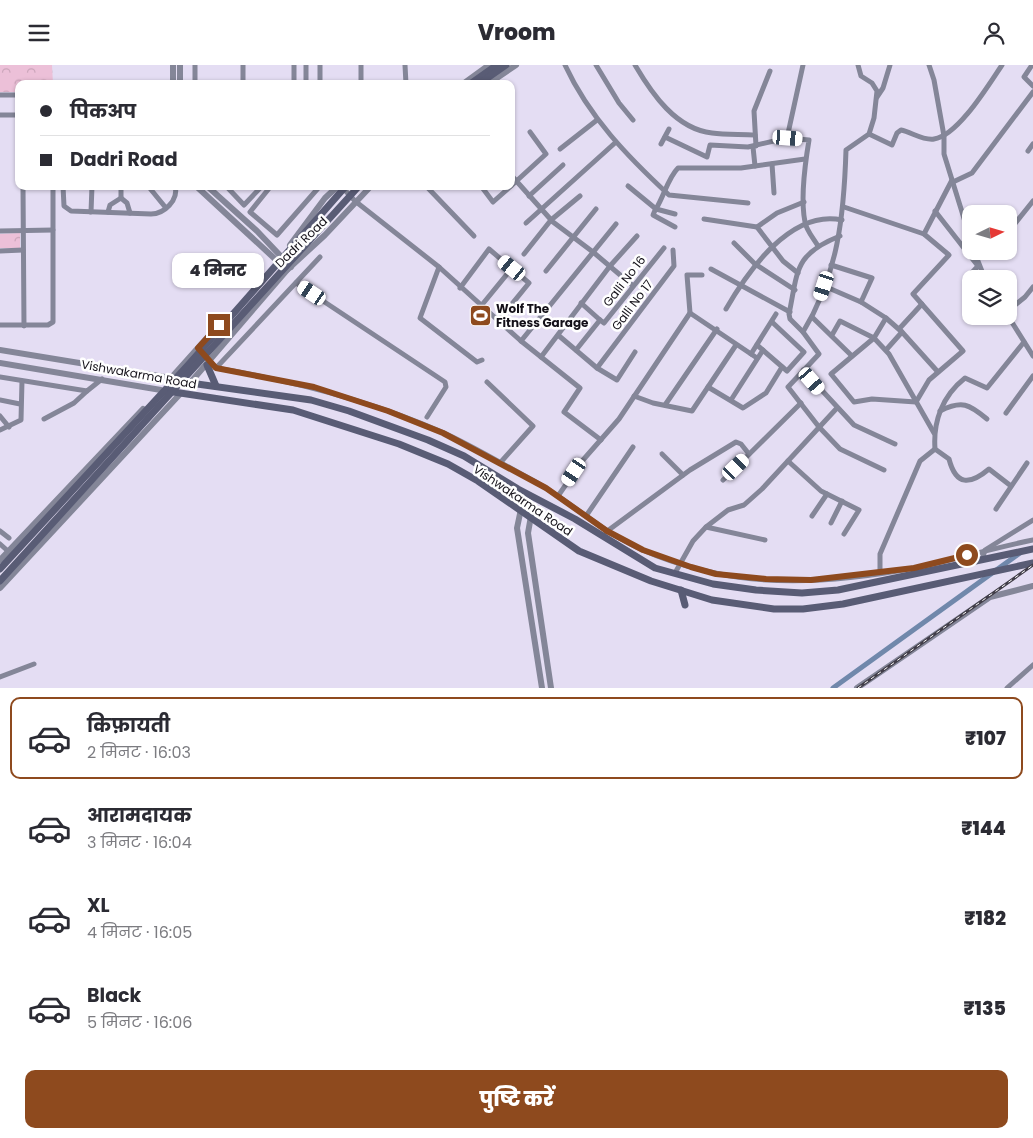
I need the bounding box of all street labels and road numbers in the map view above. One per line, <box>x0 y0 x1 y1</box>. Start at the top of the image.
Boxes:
street label: Dadri Road <box>271 213 331 271</box>
street label: Galli No 16 <box>599 252 649 310</box>
street label: Galli No 17 <box>607 276 657 334</box>
street label: Vishwakarma Road <box>80 356 198 392</box>
street label: Vishwakarma Road <box>470 460 576 540</box>

